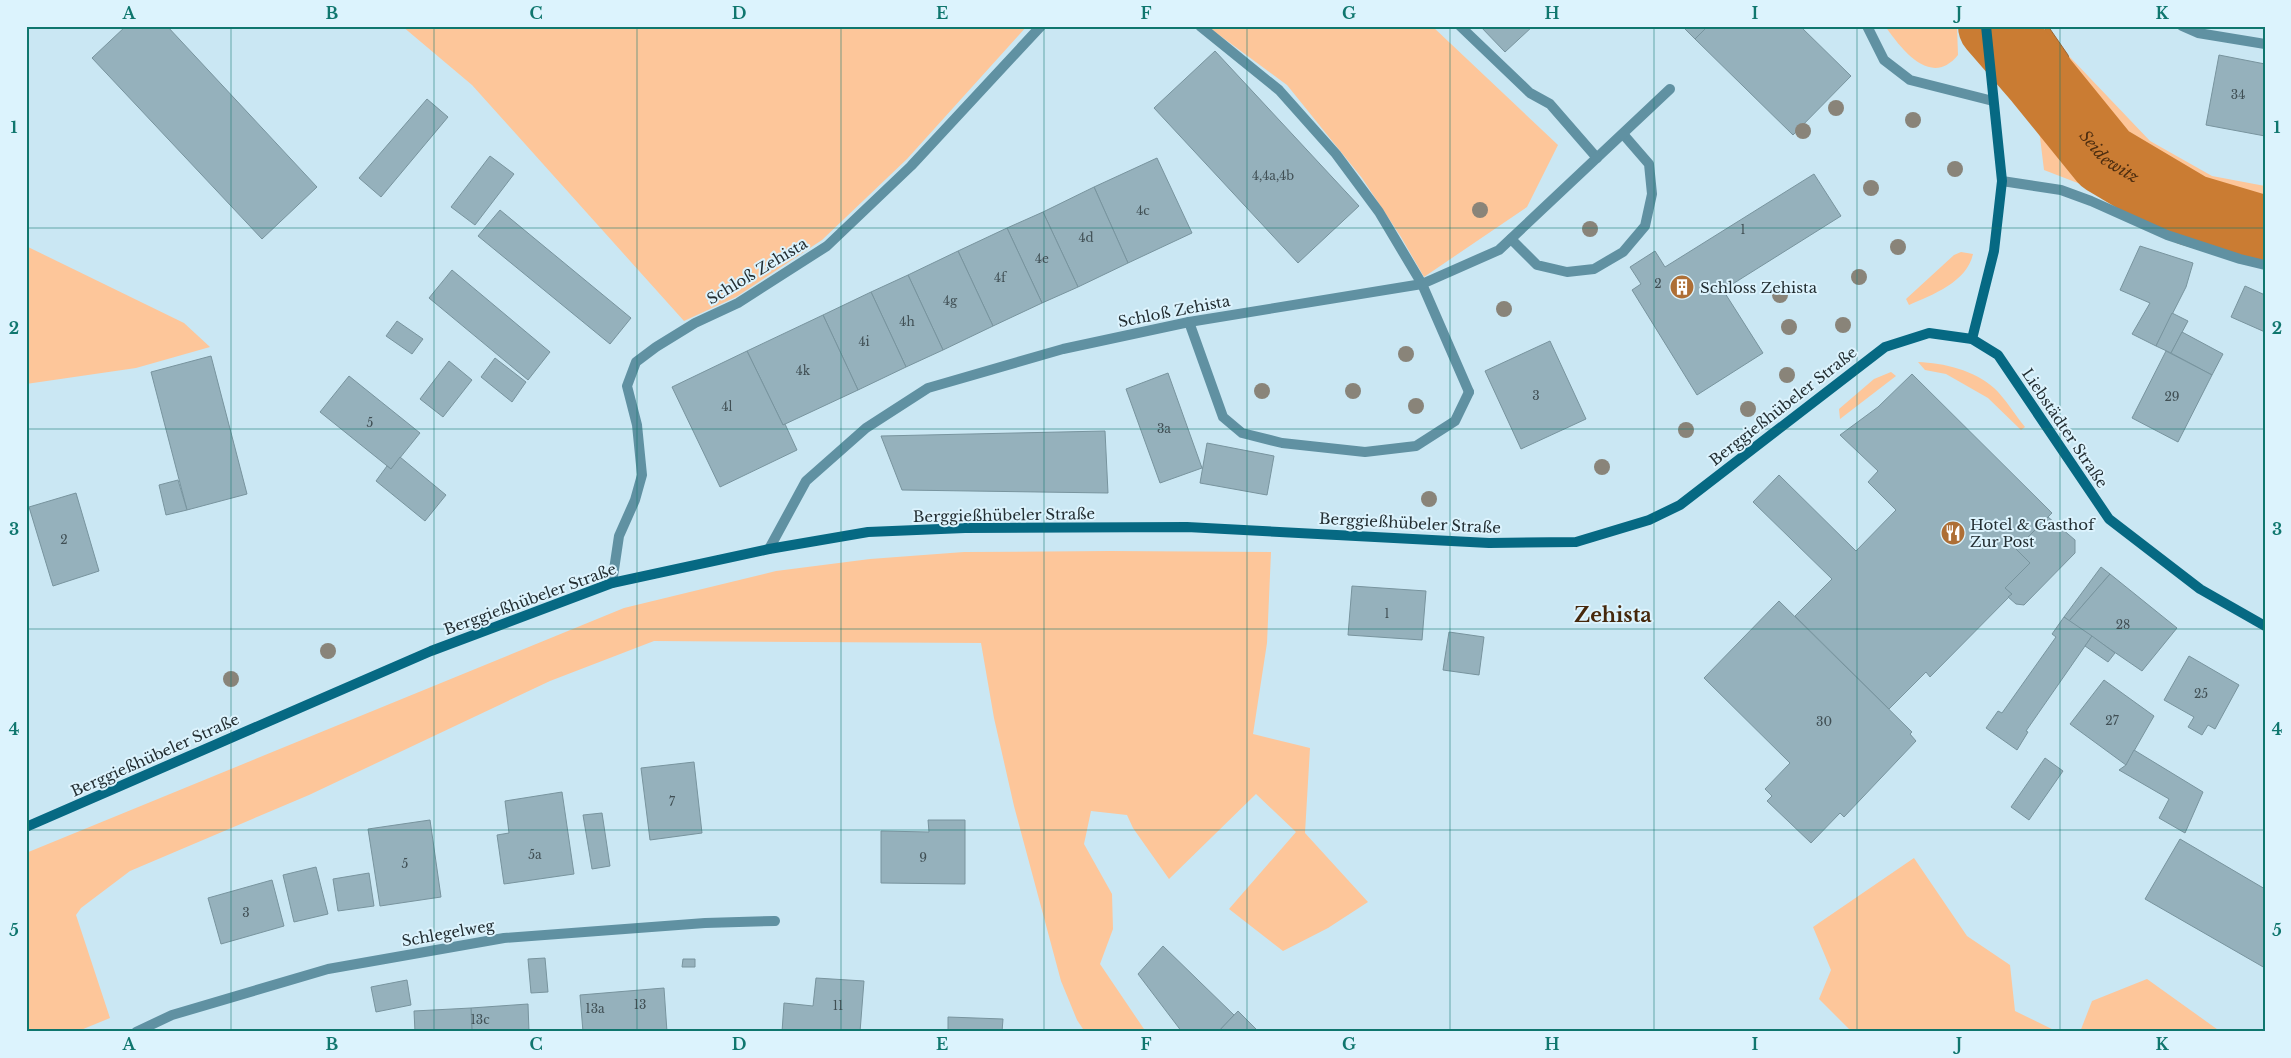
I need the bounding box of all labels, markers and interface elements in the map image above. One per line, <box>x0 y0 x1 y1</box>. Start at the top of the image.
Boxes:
text: A <box>122 3 137 23</box>
text: B <box>326 3 339 23</box>
text: C <box>529 3 543 23</box>
text: D <box>732 3 746 23</box>
text: E <box>936 3 948 23</box>
text: F <box>1140 3 1152 23</box>
text: G <box>1342 3 1356 23</box>
text: H <box>1544 3 1560 23</box>
text: I <box>1752 3 1759 23</box>
text: J <box>1953 3 1962 23</box>
text: K <box>2155 3 2169 23</box>
house number: 34 <box>2231 87 2245 102</box>
text: 1 <box>11 117 18 137</box>
text: 1 <box>2274 117 2281 137</box>
water label: Seidewitz <box>2075 126 2143 187</box>
house number: 4,4a,4b <box>1252 168 1294 183</box>
house number: 4c <box>1136 203 1150 218</box>
house number: 1 <box>1740 222 1746 237</box>
house number: 4d <box>1078 230 1094 245</box>
street label: Schloß Zehista <box>703 233 811 308</box>
house number: 4e <box>1035 251 1049 266</box>
house number: 4f <box>994 270 1008 285</box>
building icon: Schloss Zehista <box>1669 274 1695 300</box>
house number: 2 <box>1654 276 1662 291</box>
place label: Schloss Zehista <box>1700 278 1818 297</box>
street label: Schloß Zehista <box>1116 291 1232 331</box>
house number: 4g <box>943 293 958 308</box>
house number: 4h <box>899 314 915 329</box>
text: 2 <box>9 318 19 338</box>
text: 2 <box>2272 318 2282 338</box>
house number: 4i <box>858 334 870 349</box>
street label: Berggießhübeler Straße <box>1705 342 1861 470</box>
house number: 4k <box>796 363 811 378</box>
street label: Liebstädter Straße <box>2018 365 2112 491</box>
house number: 3 <box>1532 388 1540 403</box>
house number: 29 <box>2164 389 2180 404</box>
house number: 4l <box>722 399 733 414</box>
house number: 5 <box>367 415 374 430</box>
house number: 3a <box>1157 421 1171 436</box>
street label: Berggießhübeler Straße <box>913 504 1095 526</box>
street label: Berggießhübeler Straße <box>1319 509 1501 537</box>
place label: Hotel & Gasthof Zur Post <box>1970 515 2096 551</box>
text: 3 <box>9 519 19 539</box>
text: 3 <box>2272 519 2282 539</box>
restaurant icon: Hotel & Gasthof Zur Post <box>1940 520 1966 546</box>
house number: 2 <box>60 532 68 547</box>
street label: Berggießhübeler Straße <box>441 559 619 639</box>
district label: Zehista <box>1574 603 1652 627</box>
house number: 1 <box>1384 606 1390 621</box>
house number: 28 <box>2116 617 2130 632</box>
house number: 25 <box>2194 686 2208 701</box>
street label: Berggießhübeler Straße <box>68 709 242 801</box>
house number: 27 <box>2105 713 2120 728</box>
house number: 30 <box>1816 714 1832 729</box>
text: 4 <box>9 719 19 739</box>
text: 4 <box>2272 719 2282 739</box>
house number: 7 <box>669 794 676 809</box>
house number: 5a <box>528 847 542 862</box>
house number: 9 <box>919 850 927 865</box>
house number: 5 <box>402 856 409 871</box>
house number: 3 <box>242 905 250 920</box>
street label: Schlegelweg <box>400 915 497 951</box>
text: 5 <box>9 920 19 940</box>
text: 5 <box>2272 920 2282 940</box>
house number: 13 <box>634 997 646 1012</box>
house number: 11 <box>833 998 843 1013</box>
house number: 13a <box>585 1001 605 1016</box>
house number: 13c <box>470 1012 490 1027</box>
text: A <box>122 1034 137 1054</box>
text: B <box>326 1034 339 1054</box>
text: C <box>529 1034 543 1054</box>
text: D <box>732 1034 746 1054</box>
text: E <box>936 1034 948 1054</box>
text: F <box>1140 1034 1152 1054</box>
text: G <box>1342 1034 1356 1054</box>
text: H <box>1544 1034 1560 1054</box>
text: I <box>1752 1034 1759 1054</box>
text: J <box>1953 1034 1962 1054</box>
text: K <box>2155 1034 2169 1054</box>

